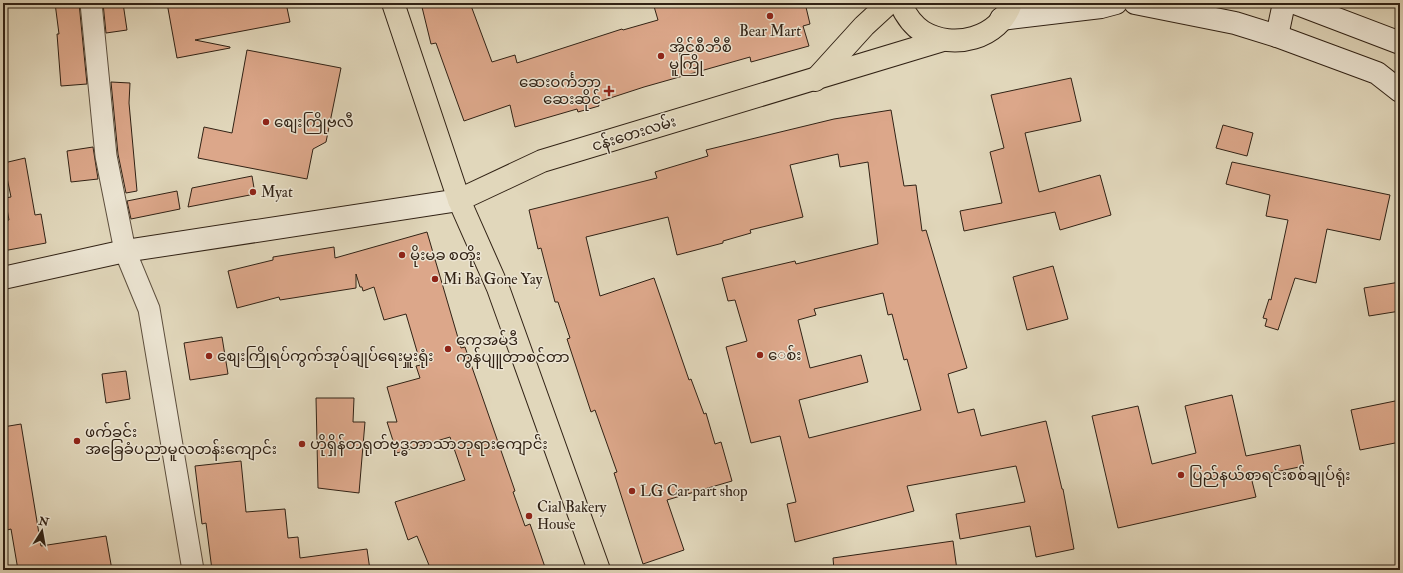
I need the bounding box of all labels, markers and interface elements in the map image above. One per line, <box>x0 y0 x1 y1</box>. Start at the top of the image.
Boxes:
marker: Bear Mart <box>765 11 775 21</box>
place label: Bear Mart <box>739 22 801 41</box>
place label: အိုင်စီဘီစီ မူကြို <box>669 37 732 76</box>
marker: အိုင်စီဘီစီ မူကြို <box>656 51 666 61</box>
place label: ဆေးဝင်္ကဘာ ဆေးဆိုင် <box>519 72 601 111</box>
marker: ဆေးဝင်္ကဘာ ဆေးဆိုင် <box>604 86 614 96</box>
street label: ငန်းတေးလမ်း <box>589 111 679 158</box>
place label: စျေးကြိုဗလီ <box>274 112 354 134</box>
marker: စျေးကြိုဗလီ <box>261 117 271 127</box>
place label: Myat <box>261 183 293 202</box>
marker: Myat <box>248 187 258 197</box>
place label: မိုးမခ စတိုး <box>410 245 481 267</box>
marker: မိုးမခ စတိုး <box>397 250 407 260</box>
place label: Mi Ba Gone Yay <box>443 270 543 289</box>
marker: Mi Ba Gone Yay <box>430 274 440 284</box>
place label: ကေအမ်ဒီ ကွန်ပျူတာစင်တာ <box>456 330 570 369</box>
marker: ကေအမ်ဒီ ကွန်ပျူတာစင်တာ <box>443 344 453 354</box>
place label: ေစ်း <box>768 345 801 365</box>
place label: စျေးကြိုရပ်ကွက်အုပ်ချုပ်ရေးမှူးရုံး <box>217 346 434 368</box>
marker: ေစ်း <box>755 350 765 360</box>
marker: စျေးကြိုရပ်ကွက်အုပ်ချုပ်ရေးမှူးရုံး <box>204 351 214 361</box>
place label: ဖက်ခင်း အခြေခံပညာမူလတန်းကျောင်း <box>85 422 277 461</box>
place label: ဟိုရှိန်တရုတ်ဗုဒ္ဓဘာသာဘုရားကျောင်း <box>310 434 548 456</box>
marker: ဖက်ခင်း အခြေခံပညာမူလတန်းကျောင်း <box>72 436 82 446</box>
marker: ဟိုရှိန်တရုတ်ဗုဒ္ဓဘာသာဘုရားကျောင်း <box>297 439 307 449</box>
place label: ပြည်နယ်စာရင်းစစ်ချုပ်ရုံး <box>1189 465 1351 487</box>
marker: ပြည်နယ်စာရင်းစစ်ချုပ်ရုံး <box>1176 470 1186 480</box>
place label: LG Car part shop <box>640 482 748 502</box>
marker: LG Car part shop <box>627 486 637 496</box>
place label: Cial Bakery House <box>537 498 607 534</box>
north arrow <box>22 511 62 551</box>
marker: Cial Bakery House <box>524 511 534 521</box>
text: N <box>37 514 51 529</box>

